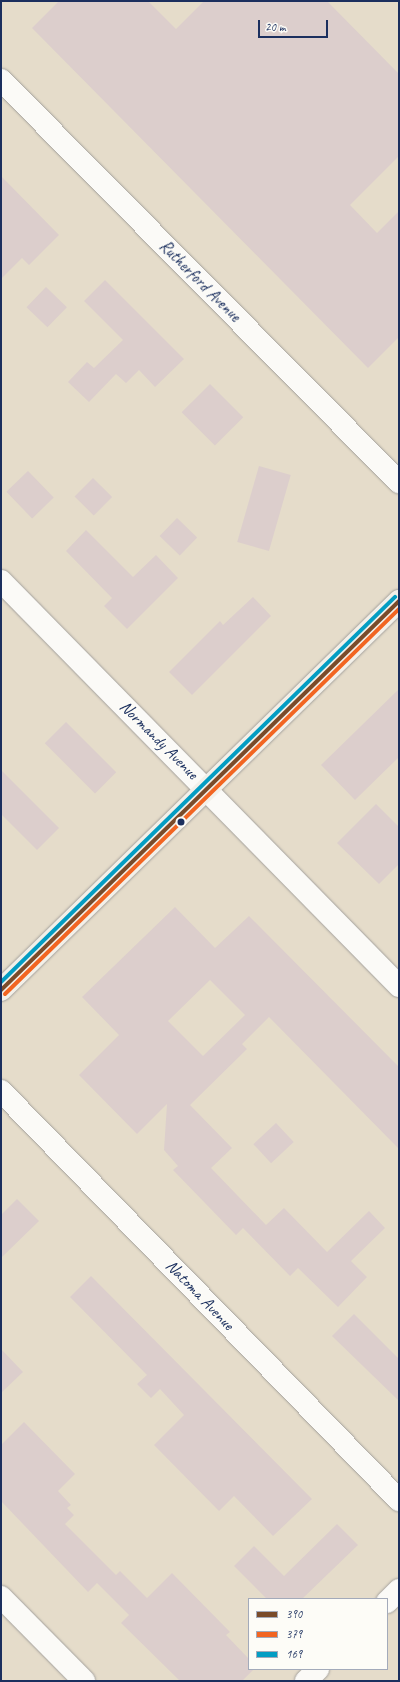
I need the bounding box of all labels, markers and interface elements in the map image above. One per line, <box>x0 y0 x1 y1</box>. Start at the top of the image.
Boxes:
scale bar <box>260 12 330 38</box>
text: 20 m <box>265 19 285 35</box>
street label: Rutherford Avenue <box>155 236 245 326</box>
street label: Normandy Avenue <box>115 696 203 784</box>
unlabelled marker <box>176 817 186 827</box>
street label: Natoma Avenue <box>161 1256 239 1334</box>
legend <box>248 1598 388 1670</box>
text: 390 <box>286 1606 302 1622</box>
text: 379 <box>286 1626 302 1642</box>
text: 169 <box>286 1646 302 1662</box>

